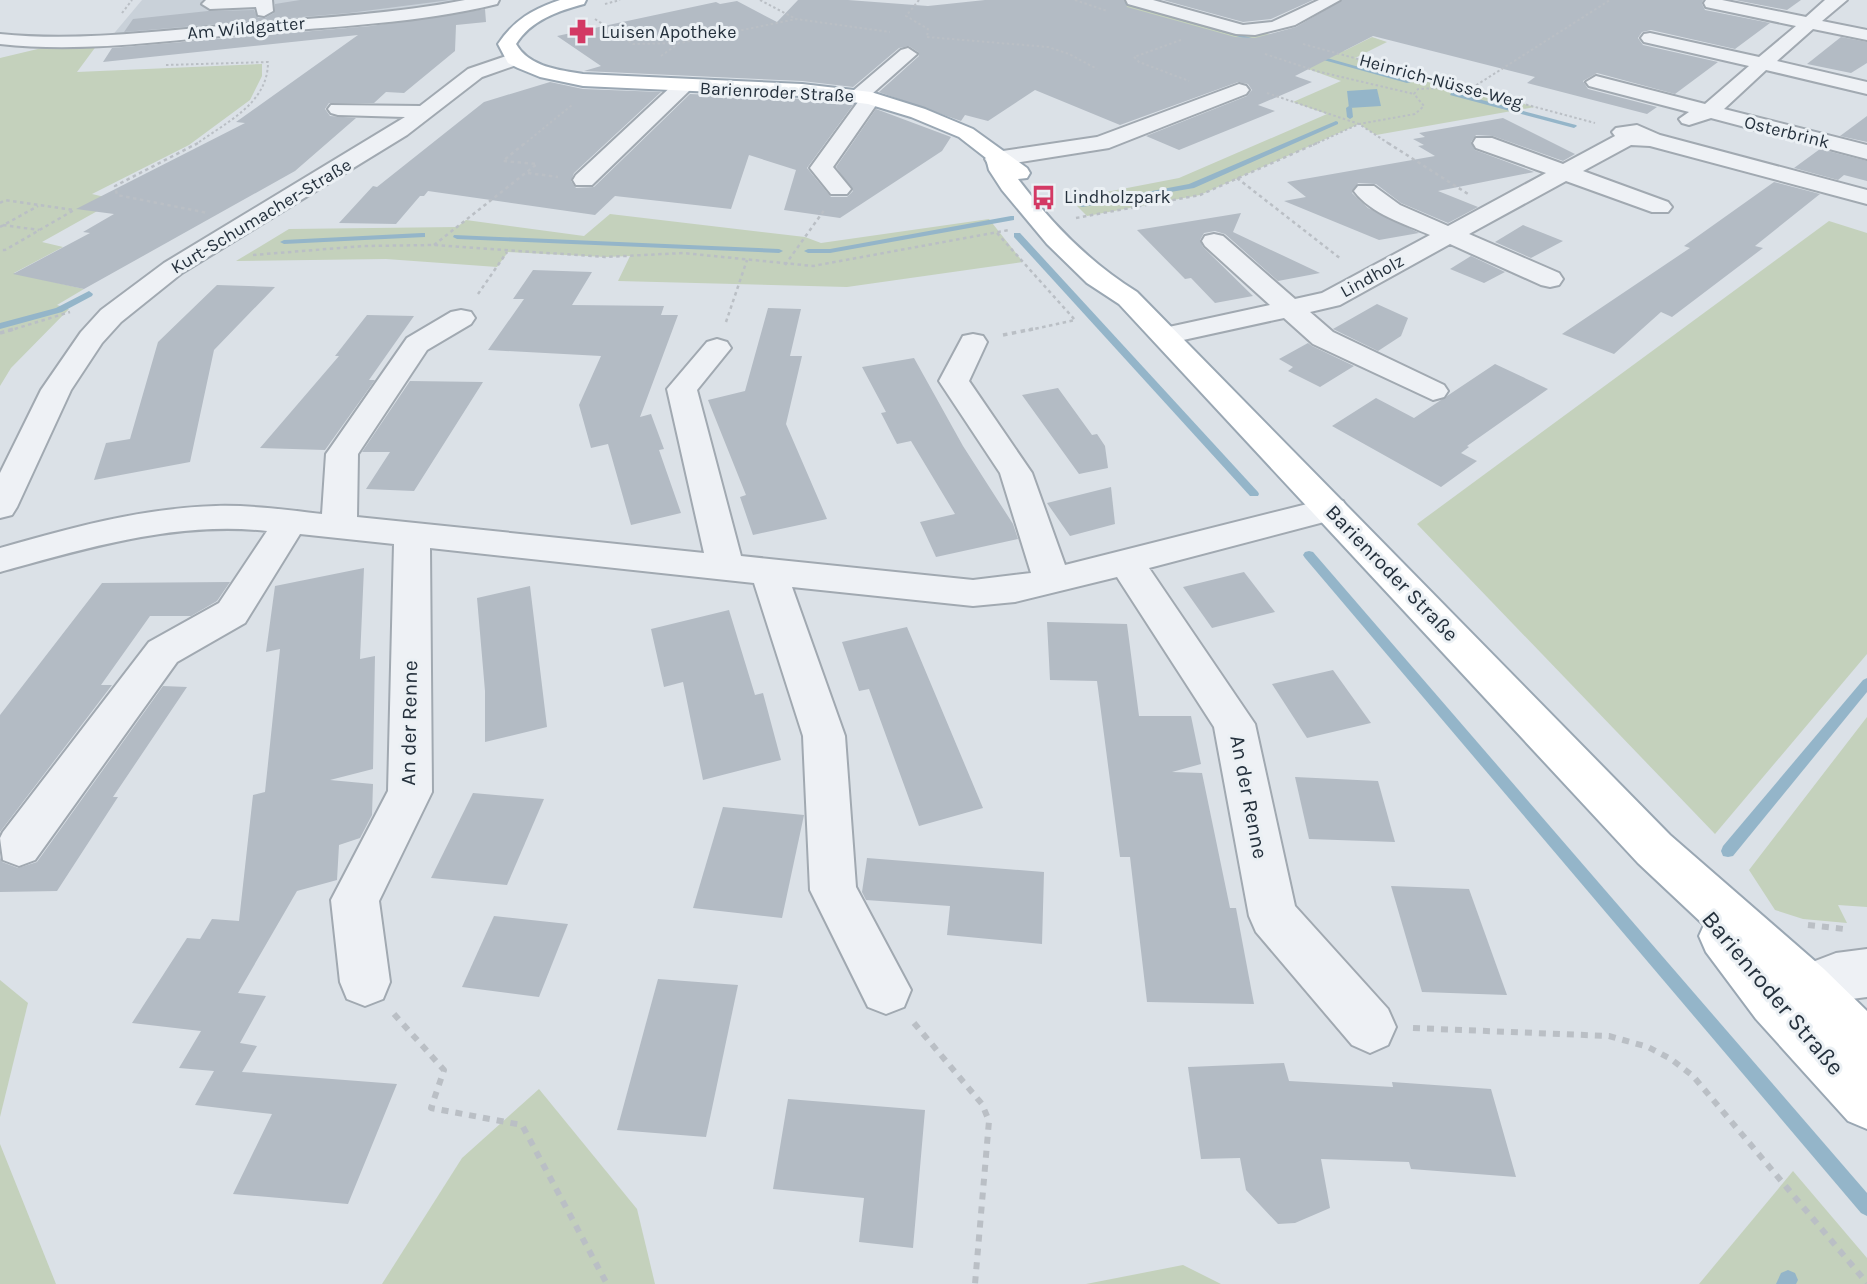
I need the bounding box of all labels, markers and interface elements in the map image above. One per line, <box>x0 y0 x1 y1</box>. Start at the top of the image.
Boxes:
street label: Am Wildgatter <box>186 12 306 44</box>
pharmacy icon: Luisen Apotheke <box>567 18 595 46</box>
place label: Luisen Apotheke <box>601 21 736 43</box>
street label: Heinrich-Nüsse-Weg <box>1357 49 1525 113</box>
street label: Barienroder Straße <box>699 77 855 107</box>
street label: Osterbrink <box>1742 111 1832 153</box>
street label: Kurt-Schumacher-Straße <box>167 153 355 279</box>
bus stop icon: Lindholzpark <box>1030 183 1058 211</box>
place label: Lindholzpark <box>1064 186 1171 208</box>
street label: Lindholz <box>1336 250 1408 302</box>
street label: Barienroder Straße <box>1321 500 1463 646</box>
street label: An der Renne <box>396 660 422 786</box>
street label: An der Renne <box>1225 733 1273 861</box>
street label: Barienroder Straße <box>1696 905 1850 1081</box>

